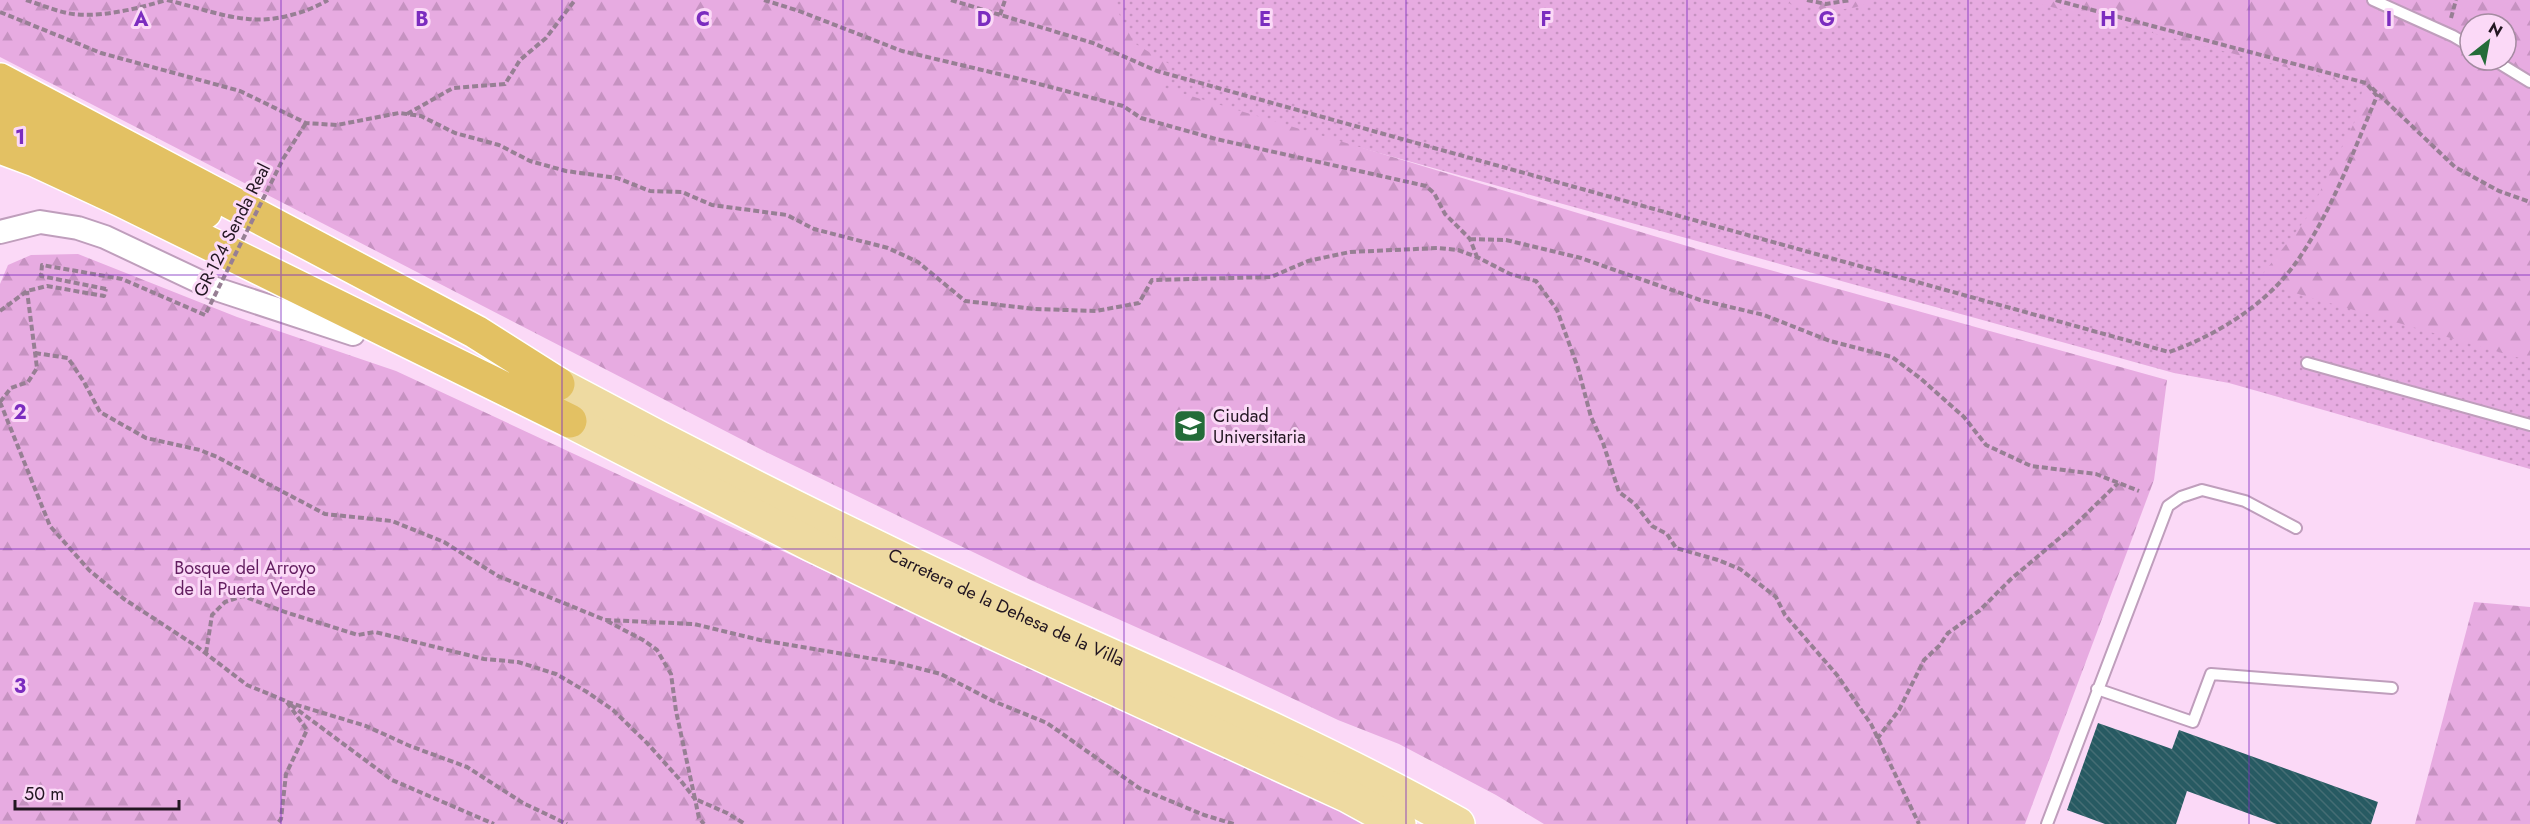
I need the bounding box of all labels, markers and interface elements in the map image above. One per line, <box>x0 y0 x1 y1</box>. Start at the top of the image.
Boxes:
text: A <box>133 5 149 34</box>
text: B <box>415 5 429 34</box>
text: C <box>696 5 710 34</box>
text: D <box>977 5 991 34</box>
text: E <box>1259 5 1271 34</box>
text: F <box>1540 5 1552 34</box>
text: G <box>1819 5 1835 34</box>
text: H <box>2100 5 2116 34</box>
text: I <box>2386 5 2392 34</box>
north arrow <box>2458 12 2518 72</box>
text: N <box>2484 16 2507 43</box>
text: 1 <box>15 123 25 152</box>
street label: GR-124 Senda Real <box>187 159 277 301</box>
text: 2 <box>13 398 27 427</box>
place label: Ciudad Universitaria <box>1213 403 1306 450</box>
school or university icon: Ciudad Universitaria <box>1172 408 1208 444</box>
street label: Carretera de la Dehesa de la Villa <box>884 542 1129 673</box>
park label: Bosque del Arroyo de la Puerta Verde <box>174 555 316 602</box>
text: 3 <box>14 672 26 701</box>
scale bar <box>15 773 178 811</box>
text: 50 m <box>24 781 64 807</box>

